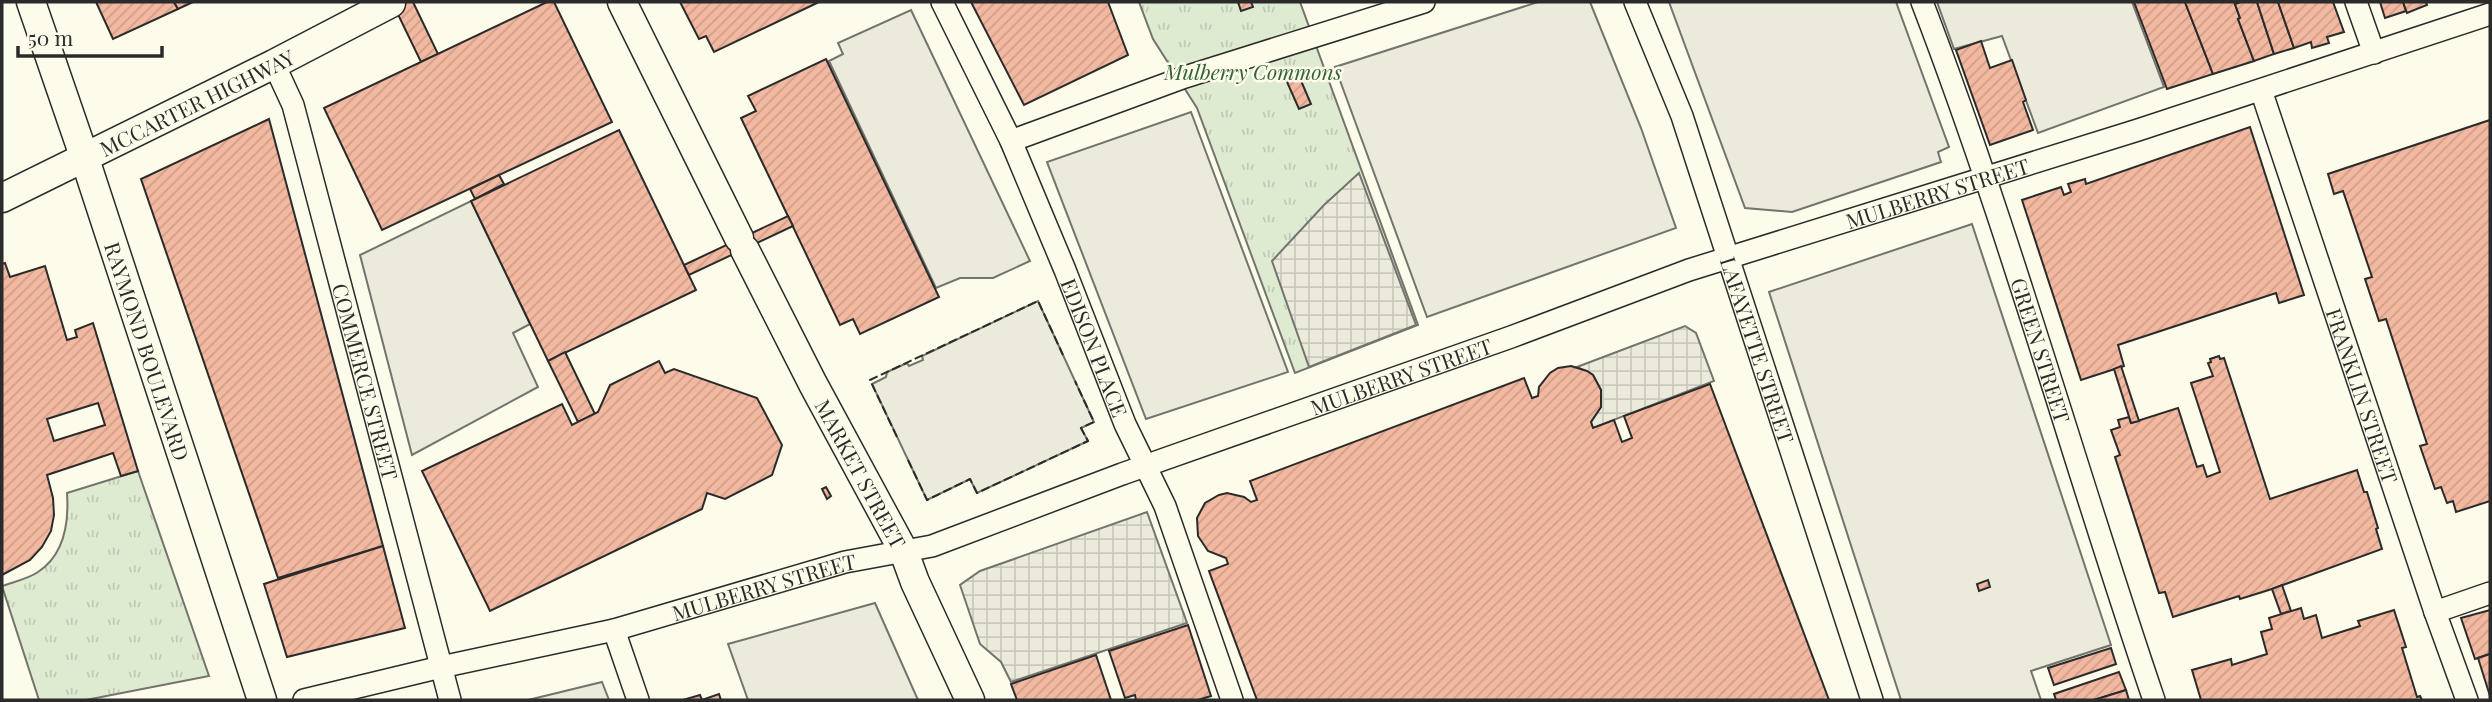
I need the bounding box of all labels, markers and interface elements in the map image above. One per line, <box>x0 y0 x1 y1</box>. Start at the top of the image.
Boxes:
scale bar <box>18 14 161 58</box>
text: 50 m <box>28 23 74 51</box>
street label: MCCARTER HIGHWAY <box>95 42 299 162</box>
park label: Mulberry Commons <box>1163 57 1342 85</box>
street label: MULBERRY STREET <box>1842 151 2032 234</box>
street label: RAYMOND BOULEVARD <box>99 238 197 464</box>
street label: LAFAYETTE STREET <box>1715 253 1801 446</box>
street label: EDISON PLACE <box>1055 274 1135 421</box>
street label: GREEN STREET <box>2005 274 2077 426</box>
street label: COMMERCE STREET <box>327 280 405 483</box>
street label: FRANKLIN STREET <box>2321 304 2405 487</box>
street label: MULBERRY STREET <box>1306 331 1495 421</box>
street label: MARKET STREET <box>810 394 913 553</box>
street label: MULBERRY STREET <box>668 546 858 626</box>

